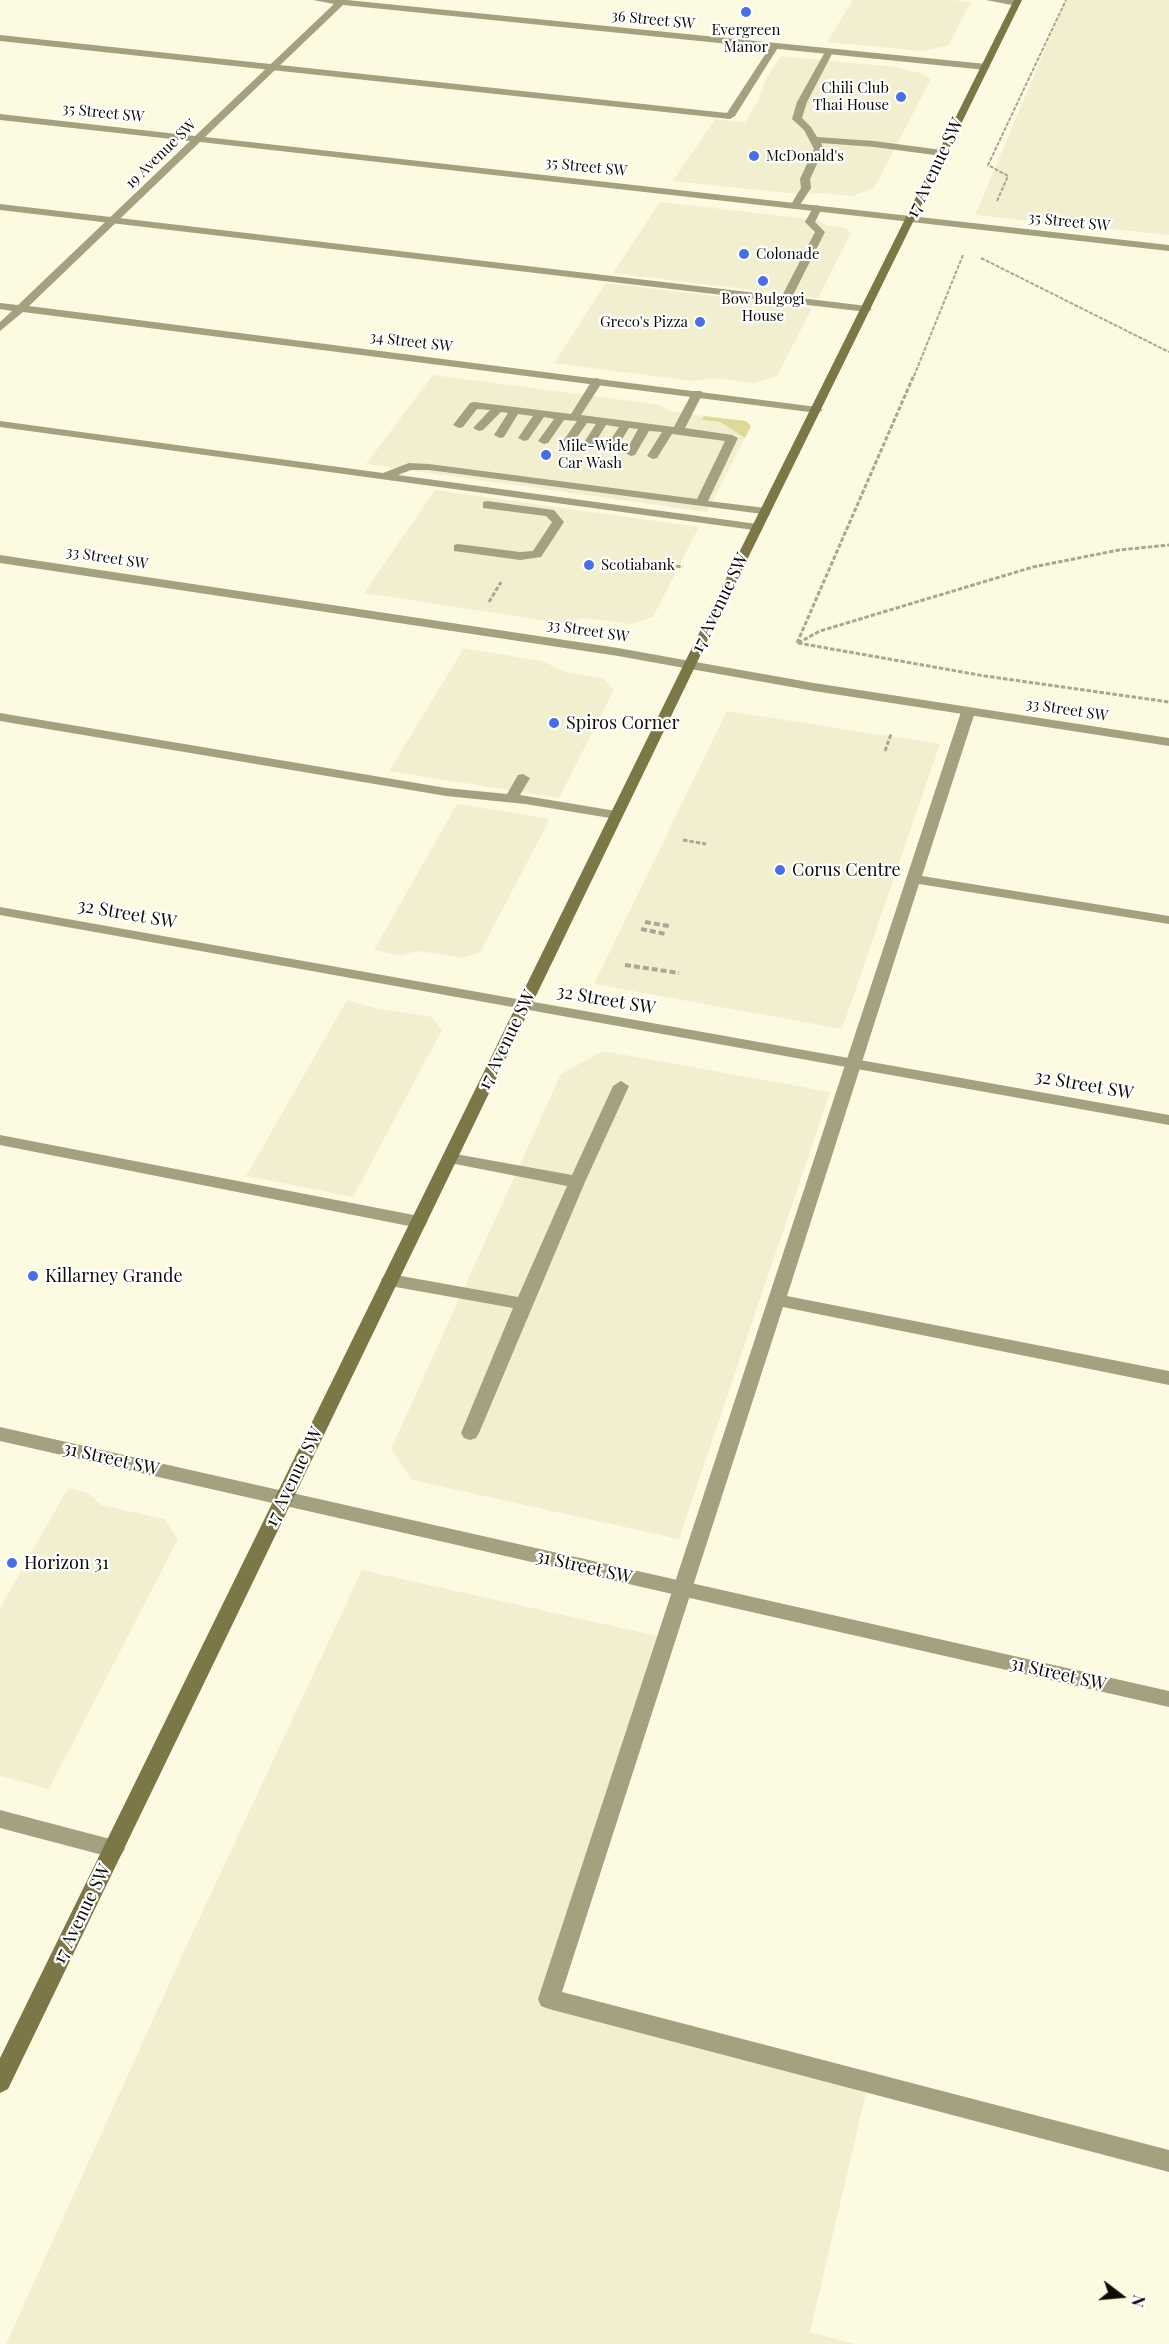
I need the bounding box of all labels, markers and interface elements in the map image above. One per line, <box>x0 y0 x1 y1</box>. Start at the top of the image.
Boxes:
marker: Evergreen Manor <box>739 5 753 19</box>
street label: 36 Street SW <box>610 7 696 33</box>
place label: Evergreen Manor <box>711 21 781 56</box>
place label: Chili Club Thai House <box>813 79 889 114</box>
marker: Chili Club Thai House <box>894 90 908 104</box>
street label: 35 Street SW <box>61 100 145 126</box>
street label: 17 Avenue SW <box>902 115 968 221</box>
street label: 19 Avenue SW <box>122 116 200 192</box>
place label: McDonald's <box>766 147 844 165</box>
marker: McDonald's <box>747 149 761 163</box>
street label: 35 Street SW <box>544 154 628 180</box>
street label: 35 Street SW <box>1027 209 1111 235</box>
place label: Colonade <box>756 245 819 263</box>
marker: Colonade <box>737 247 751 261</box>
marker: Bow Bulgogi House <box>756 274 770 288</box>
place label: Bow Bulgogi House <box>721 290 805 325</box>
place label: Greco's Pizza <box>600 313 688 331</box>
marker: Greco's Pizza <box>693 315 707 329</box>
street label: 34 Street SW <box>368 328 454 356</box>
place label: Mile-Wide Car Wash <box>558 437 629 472</box>
marker: Mile-Wide Car Wash <box>539 448 553 462</box>
street label: 33 Street SW <box>65 543 149 573</box>
street label: 17 Avenue SW <box>687 550 753 656</box>
place label: Scotiabank <box>601 556 675 574</box>
marker: Scotiabank <box>582 558 596 572</box>
street label: 33 Street SW <box>546 616 630 646</box>
street label: 33 Street SW <box>1025 695 1109 725</box>
place label: Spiros Corner <box>566 712 680 734</box>
marker: Spiros Corner <box>547 716 561 730</box>
place label: Corus Centre <box>792 859 901 881</box>
marker: Corus Centre <box>773 863 787 877</box>
street label: 32 Street SW <box>76 895 178 933</box>
street label: 32 Street SW <box>555 981 657 1019</box>
street label: 17 Avenue SW <box>474 987 540 1093</box>
street label: 32 Street SW <box>1033 1066 1135 1104</box>
place label: Killarney Grande <box>45 1265 183 1287</box>
marker: Killarney Grande <box>26 1269 40 1283</box>
street label: 17 Avenue SW <box>261 1424 327 1530</box>
street label: 31 Street SW <box>61 1437 161 1481</box>
street label: 31 Street SW <box>534 1545 634 1589</box>
place label: Horizon 31 <box>24 1552 109 1574</box>
marker: Horizon 31 <box>5 1556 19 1570</box>
street label: 31 Street SW <box>1008 1652 1108 1696</box>
street label: 17 Avenue SW <box>49 1861 115 1967</box>
north arrow <box>1091 2266 1151 2326</box>
text: N <box>1127 2293 1150 2310</box>

